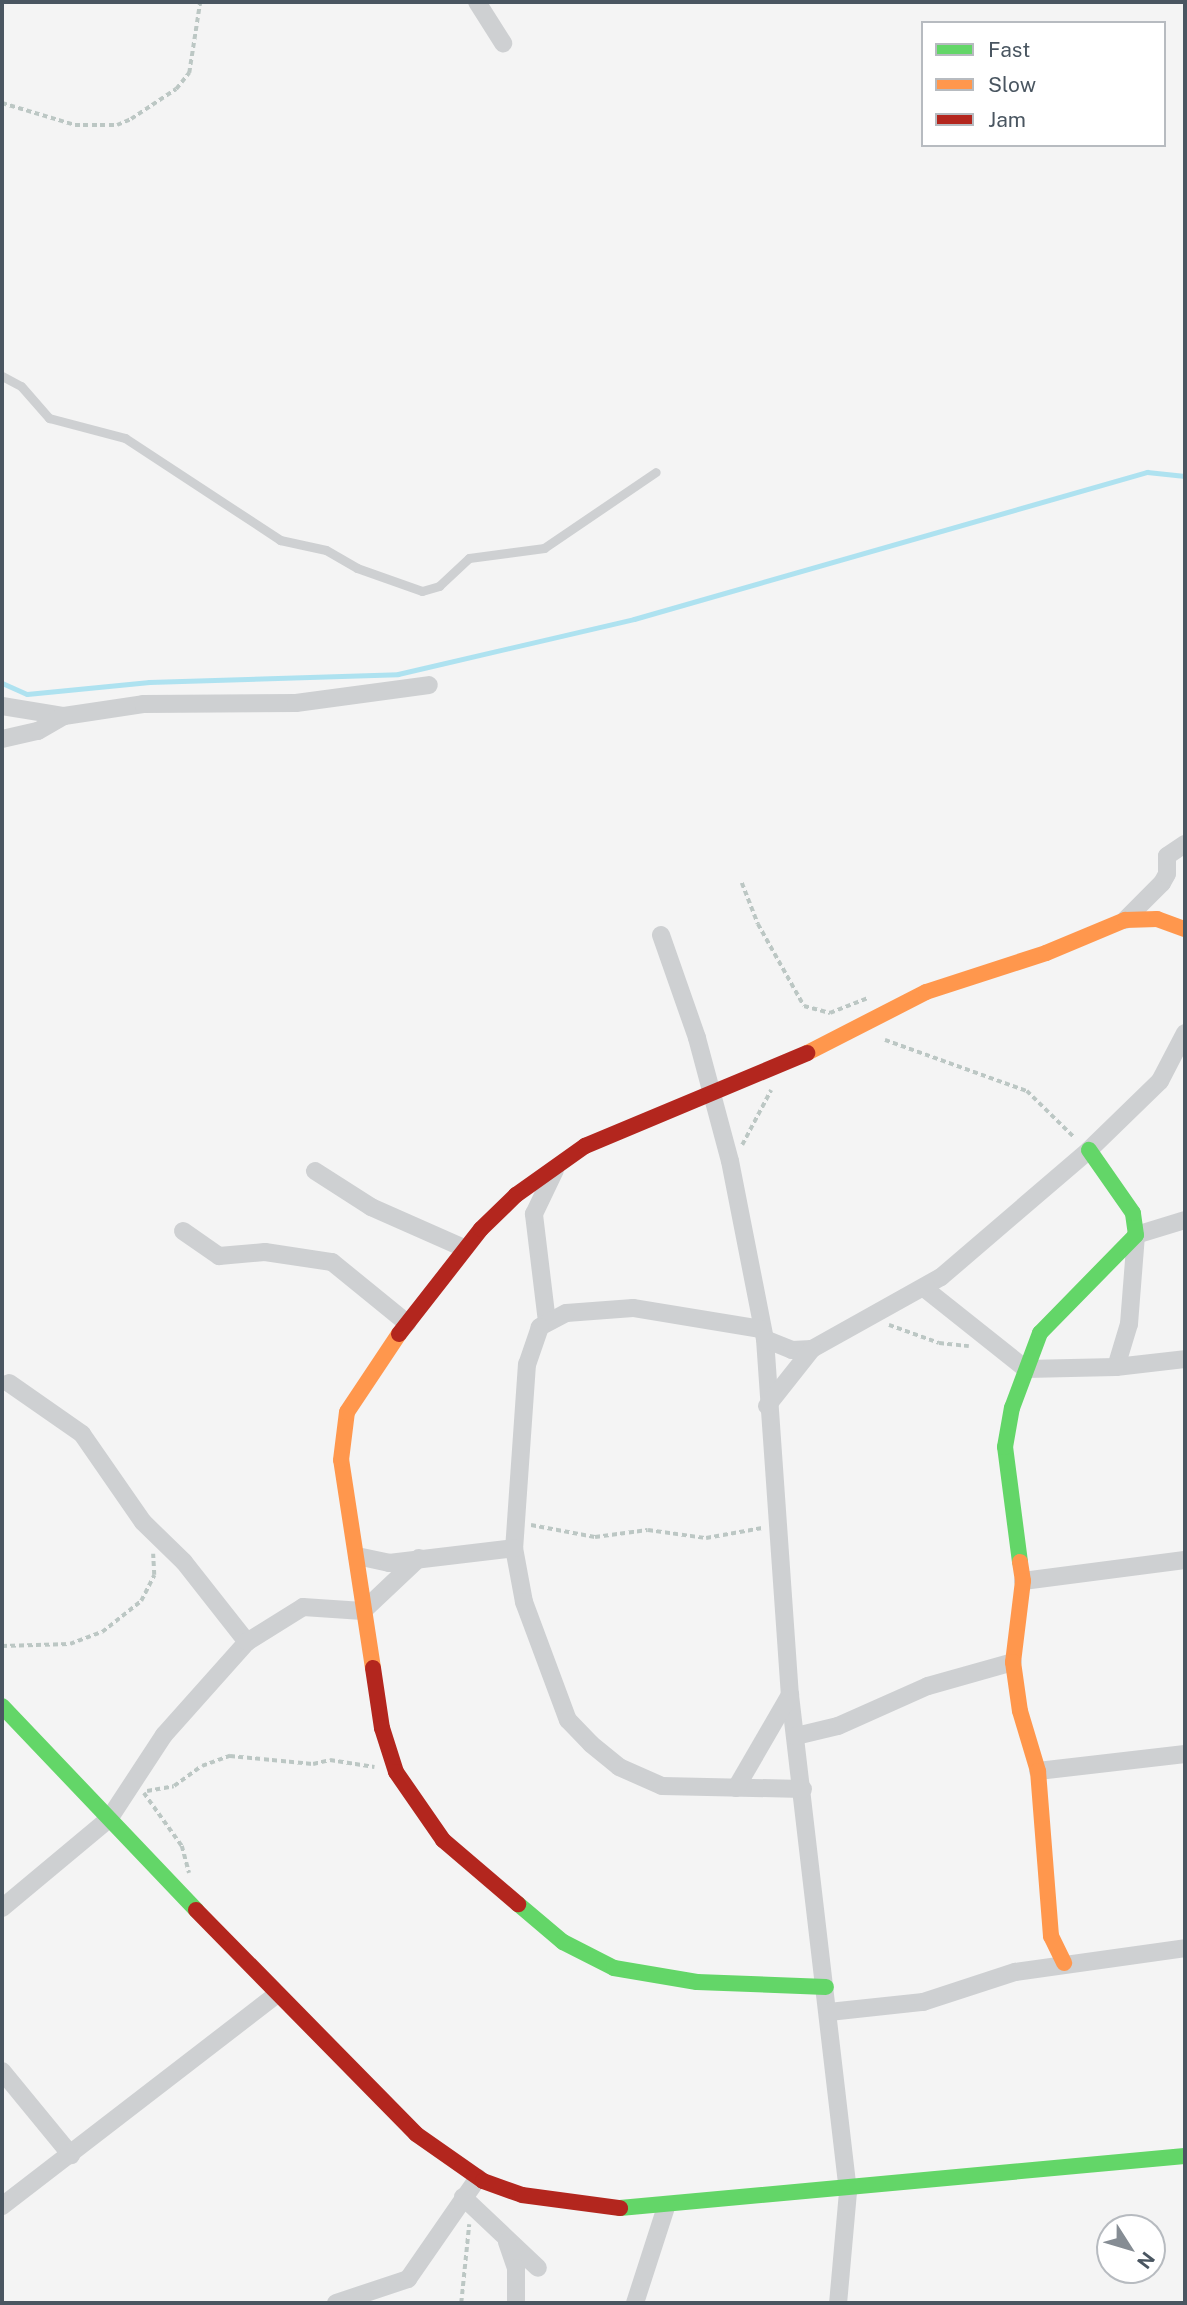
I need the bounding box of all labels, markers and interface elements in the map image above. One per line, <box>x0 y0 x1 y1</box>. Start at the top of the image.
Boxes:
legend <box>921 21 1166 147</box>
text: Fast <box>988 37 1030 62</box>
text: Slow <box>988 72 1036 97</box>
text: Jam <box>988 107 1026 132</box>
north arrow <box>1096 2214 1166 2284</box>
text: N <box>1133 2248 1159 2273</box>

